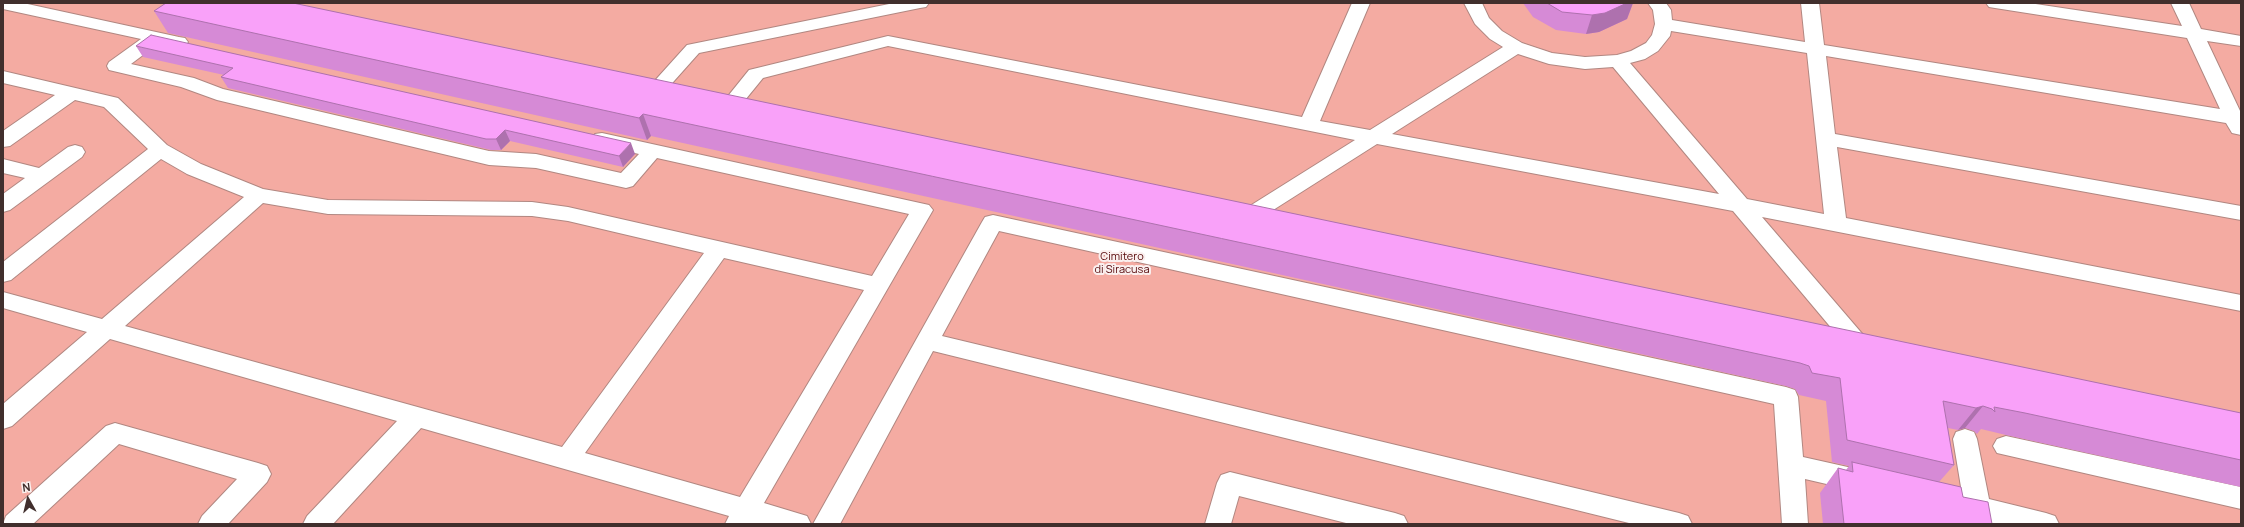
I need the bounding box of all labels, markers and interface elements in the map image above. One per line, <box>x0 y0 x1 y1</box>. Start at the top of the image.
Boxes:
park label: Cimitero di Siracusa <box>1095 250 1149 276</box>
north arrow <box>8 479 48 519</box>
text: N <box>21 479 31 495</box>

